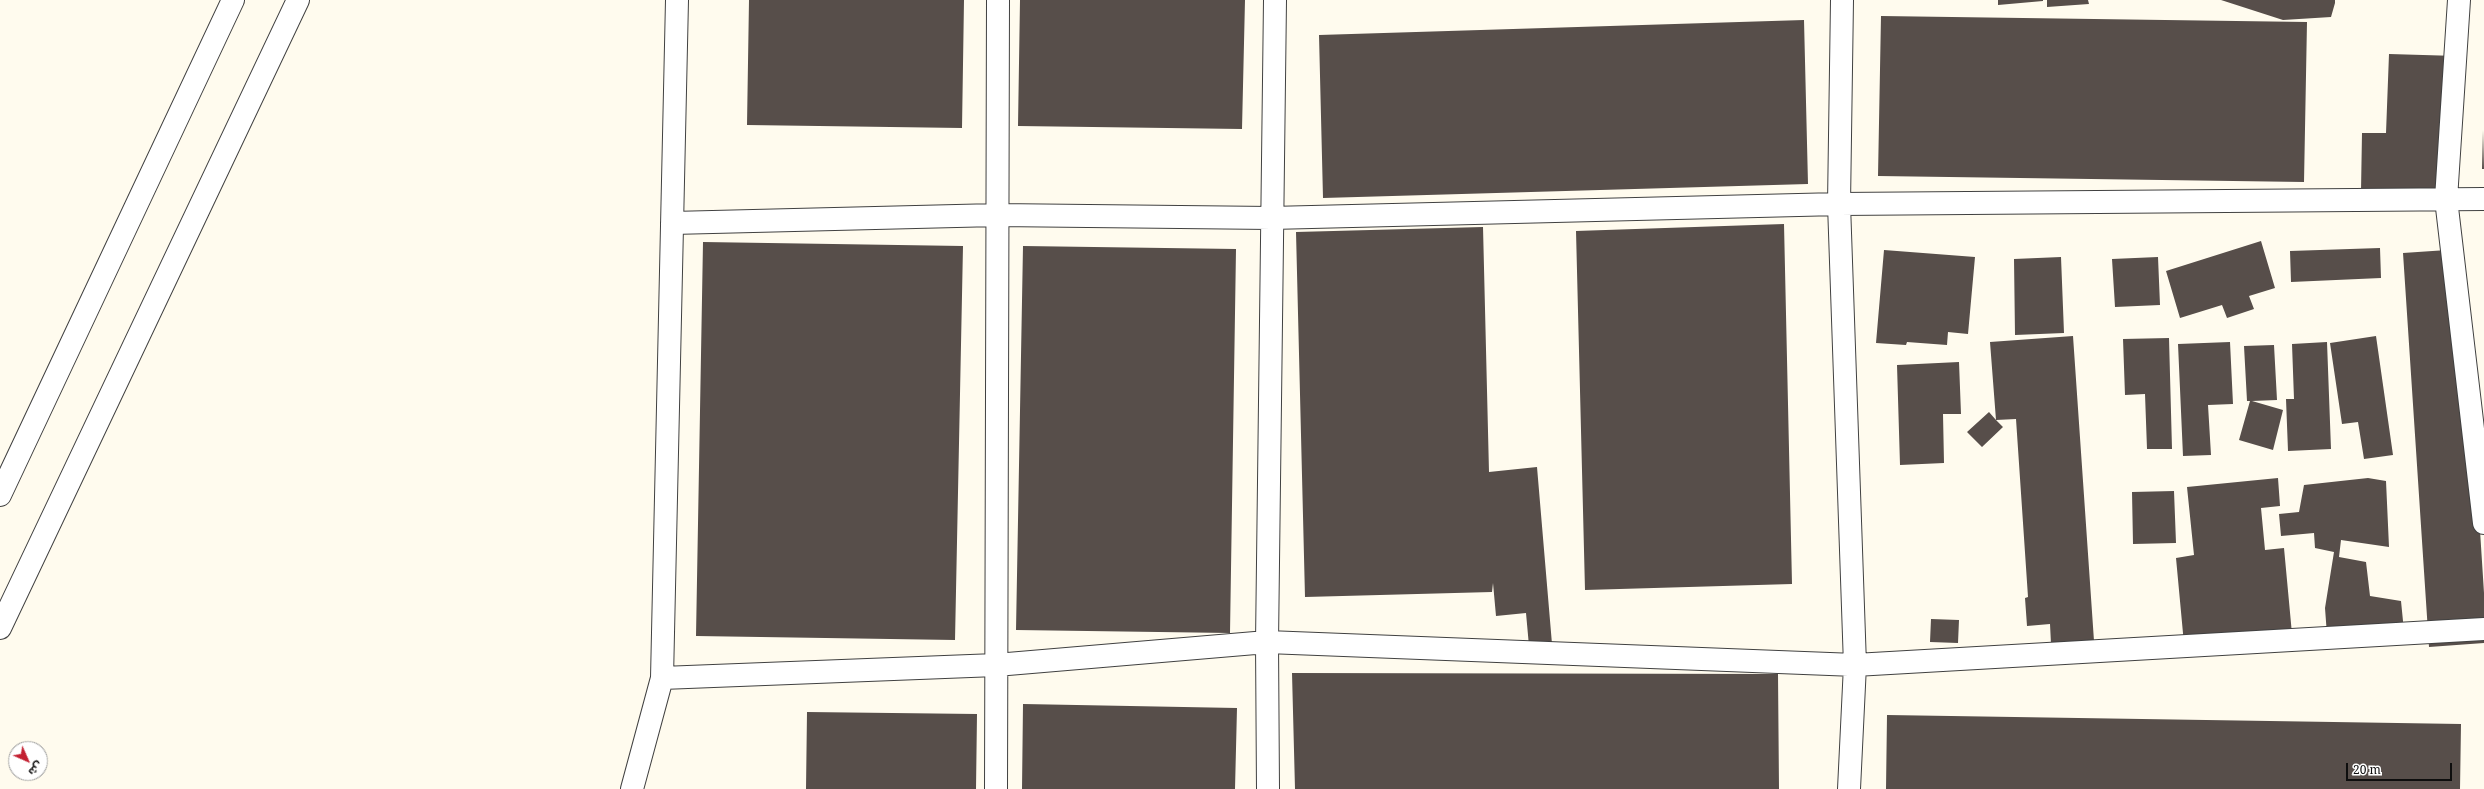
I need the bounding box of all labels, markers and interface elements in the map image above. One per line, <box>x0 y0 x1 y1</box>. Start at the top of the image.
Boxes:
north arrow <box>8 741 48 781</box>
scale bar <box>2348 755 2454 781</box>
text: ش <box>26 758 47 780</box>
text: 20 m <box>2353 761 2381 778</box>

